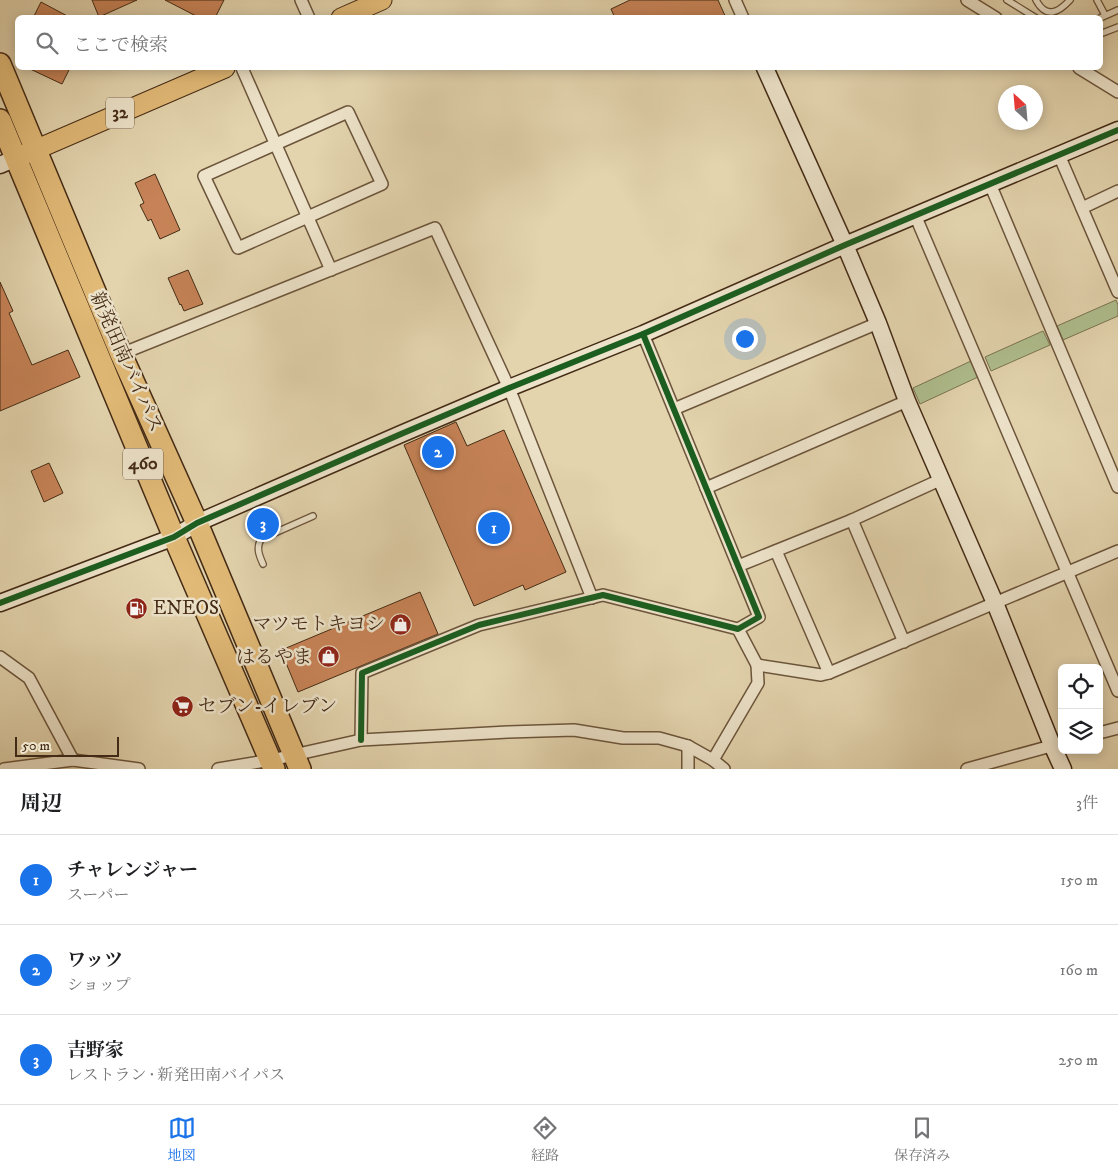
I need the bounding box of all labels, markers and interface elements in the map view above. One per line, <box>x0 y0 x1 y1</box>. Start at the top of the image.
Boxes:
search box <box>15 15 1103 70</box>
icon: search <box>33 29 61 57</box>
text: ここで検索 <box>73 34 168 57</box>
north arrow <box>998 85 1043 130</box>
road number: 32 <box>106 98 134 128</box>
street label: 新発田南バイパス <box>85 288 167 436</box>
your location <box>732 326 758 352</box>
pin: 2 <box>422 433 454 471</box>
road number: 460 <box>123 448 163 479</box>
pin: 3 <box>247 505 279 543</box>
pin: 1 <box>478 509 510 547</box>
fuel station icon: ENEOS <box>125 596 149 620</box>
place label: ENEOS <box>153 597 219 620</box>
shop icon: マツモトキヨシ <box>389 612 413 636</box>
place label: マツモトキヨシ <box>253 613 385 636</box>
shop icon: はるやま <box>316 645 340 669</box>
place label: はるやま <box>236 646 312 669</box>
map controls <box>1058 664 1103 754</box>
button: locate <box>1058 664 1103 709</box>
supermarket icon: セブン-イレブン <box>170 694 194 718</box>
place label: セブン-イレブン <box>198 695 337 718</box>
button: layers <box>1058 709 1103 754</box>
scale bar <box>15 734 119 757</box>
text: 50 m <box>22 737 50 755</box>
text: 周辺 <box>20 791 62 817</box>
text: 3件 <box>1076 793 1098 813</box>
text: チャレンジャー <box>67 859 198 882</box>
text: 1 <box>33 870 39 890</box>
text: 150 m <box>1060 870 1098 890</box>
text: スーパー <box>67 885 129 905</box>
text: ワッツ <box>67 949 123 972</box>
text: 2 <box>32 960 40 980</box>
text: 160 m <box>1060 960 1098 980</box>
text: ショップ <box>67 975 131 995</box>
text: 吉野家 <box>67 1039 124 1062</box>
text: 3 <box>33 1050 39 1070</box>
text: 250 m <box>1058 1050 1098 1070</box>
text: レストラン · 新発田南バイパス <box>67 1065 285 1085</box>
tab: 地図 <box>168 1114 196 1165</box>
tab: 経路 <box>531 1114 559 1165</box>
tab: 保存済み <box>894 1114 950 1165</box>

